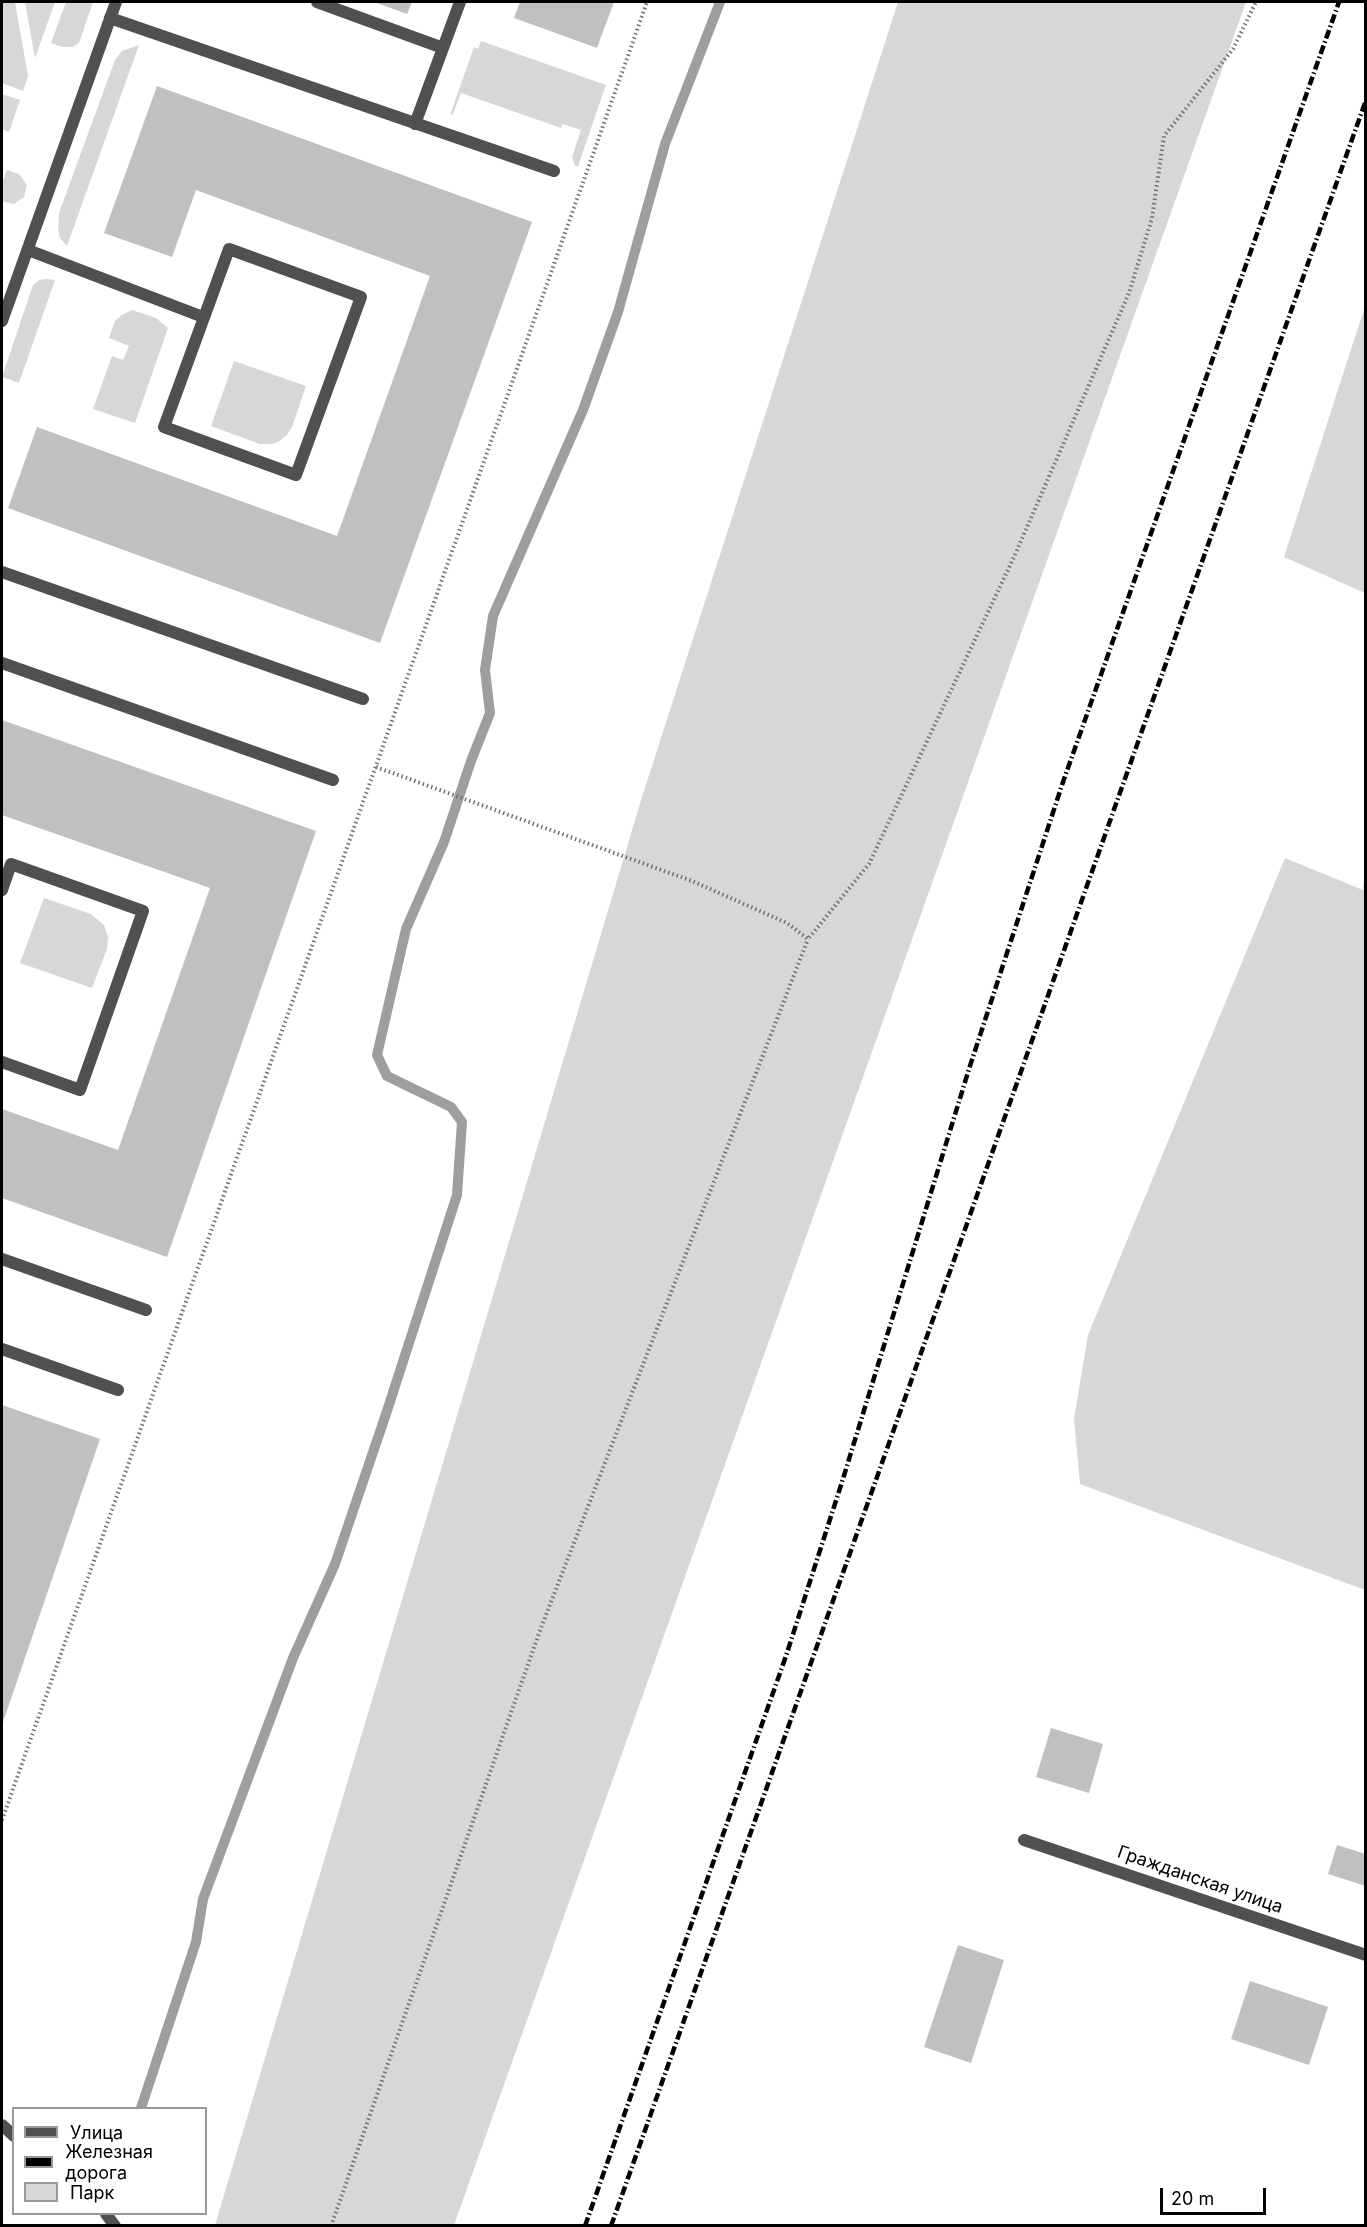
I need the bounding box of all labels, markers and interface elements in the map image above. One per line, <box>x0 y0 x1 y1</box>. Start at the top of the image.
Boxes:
street label: Гражданская улица <box>1114 1842 1286 1918</box>
legend <box>12 2107 207 2215</box>
text: Улица <box>70 2122 123 2143</box>
text: Железная дорога <box>65 2141 153 2183</box>
scale bar <box>1163 2176 1270 2214</box>
text: Парк <box>70 2182 114 2203</box>
text: 20 m <box>1171 2188 1214 2209</box>

